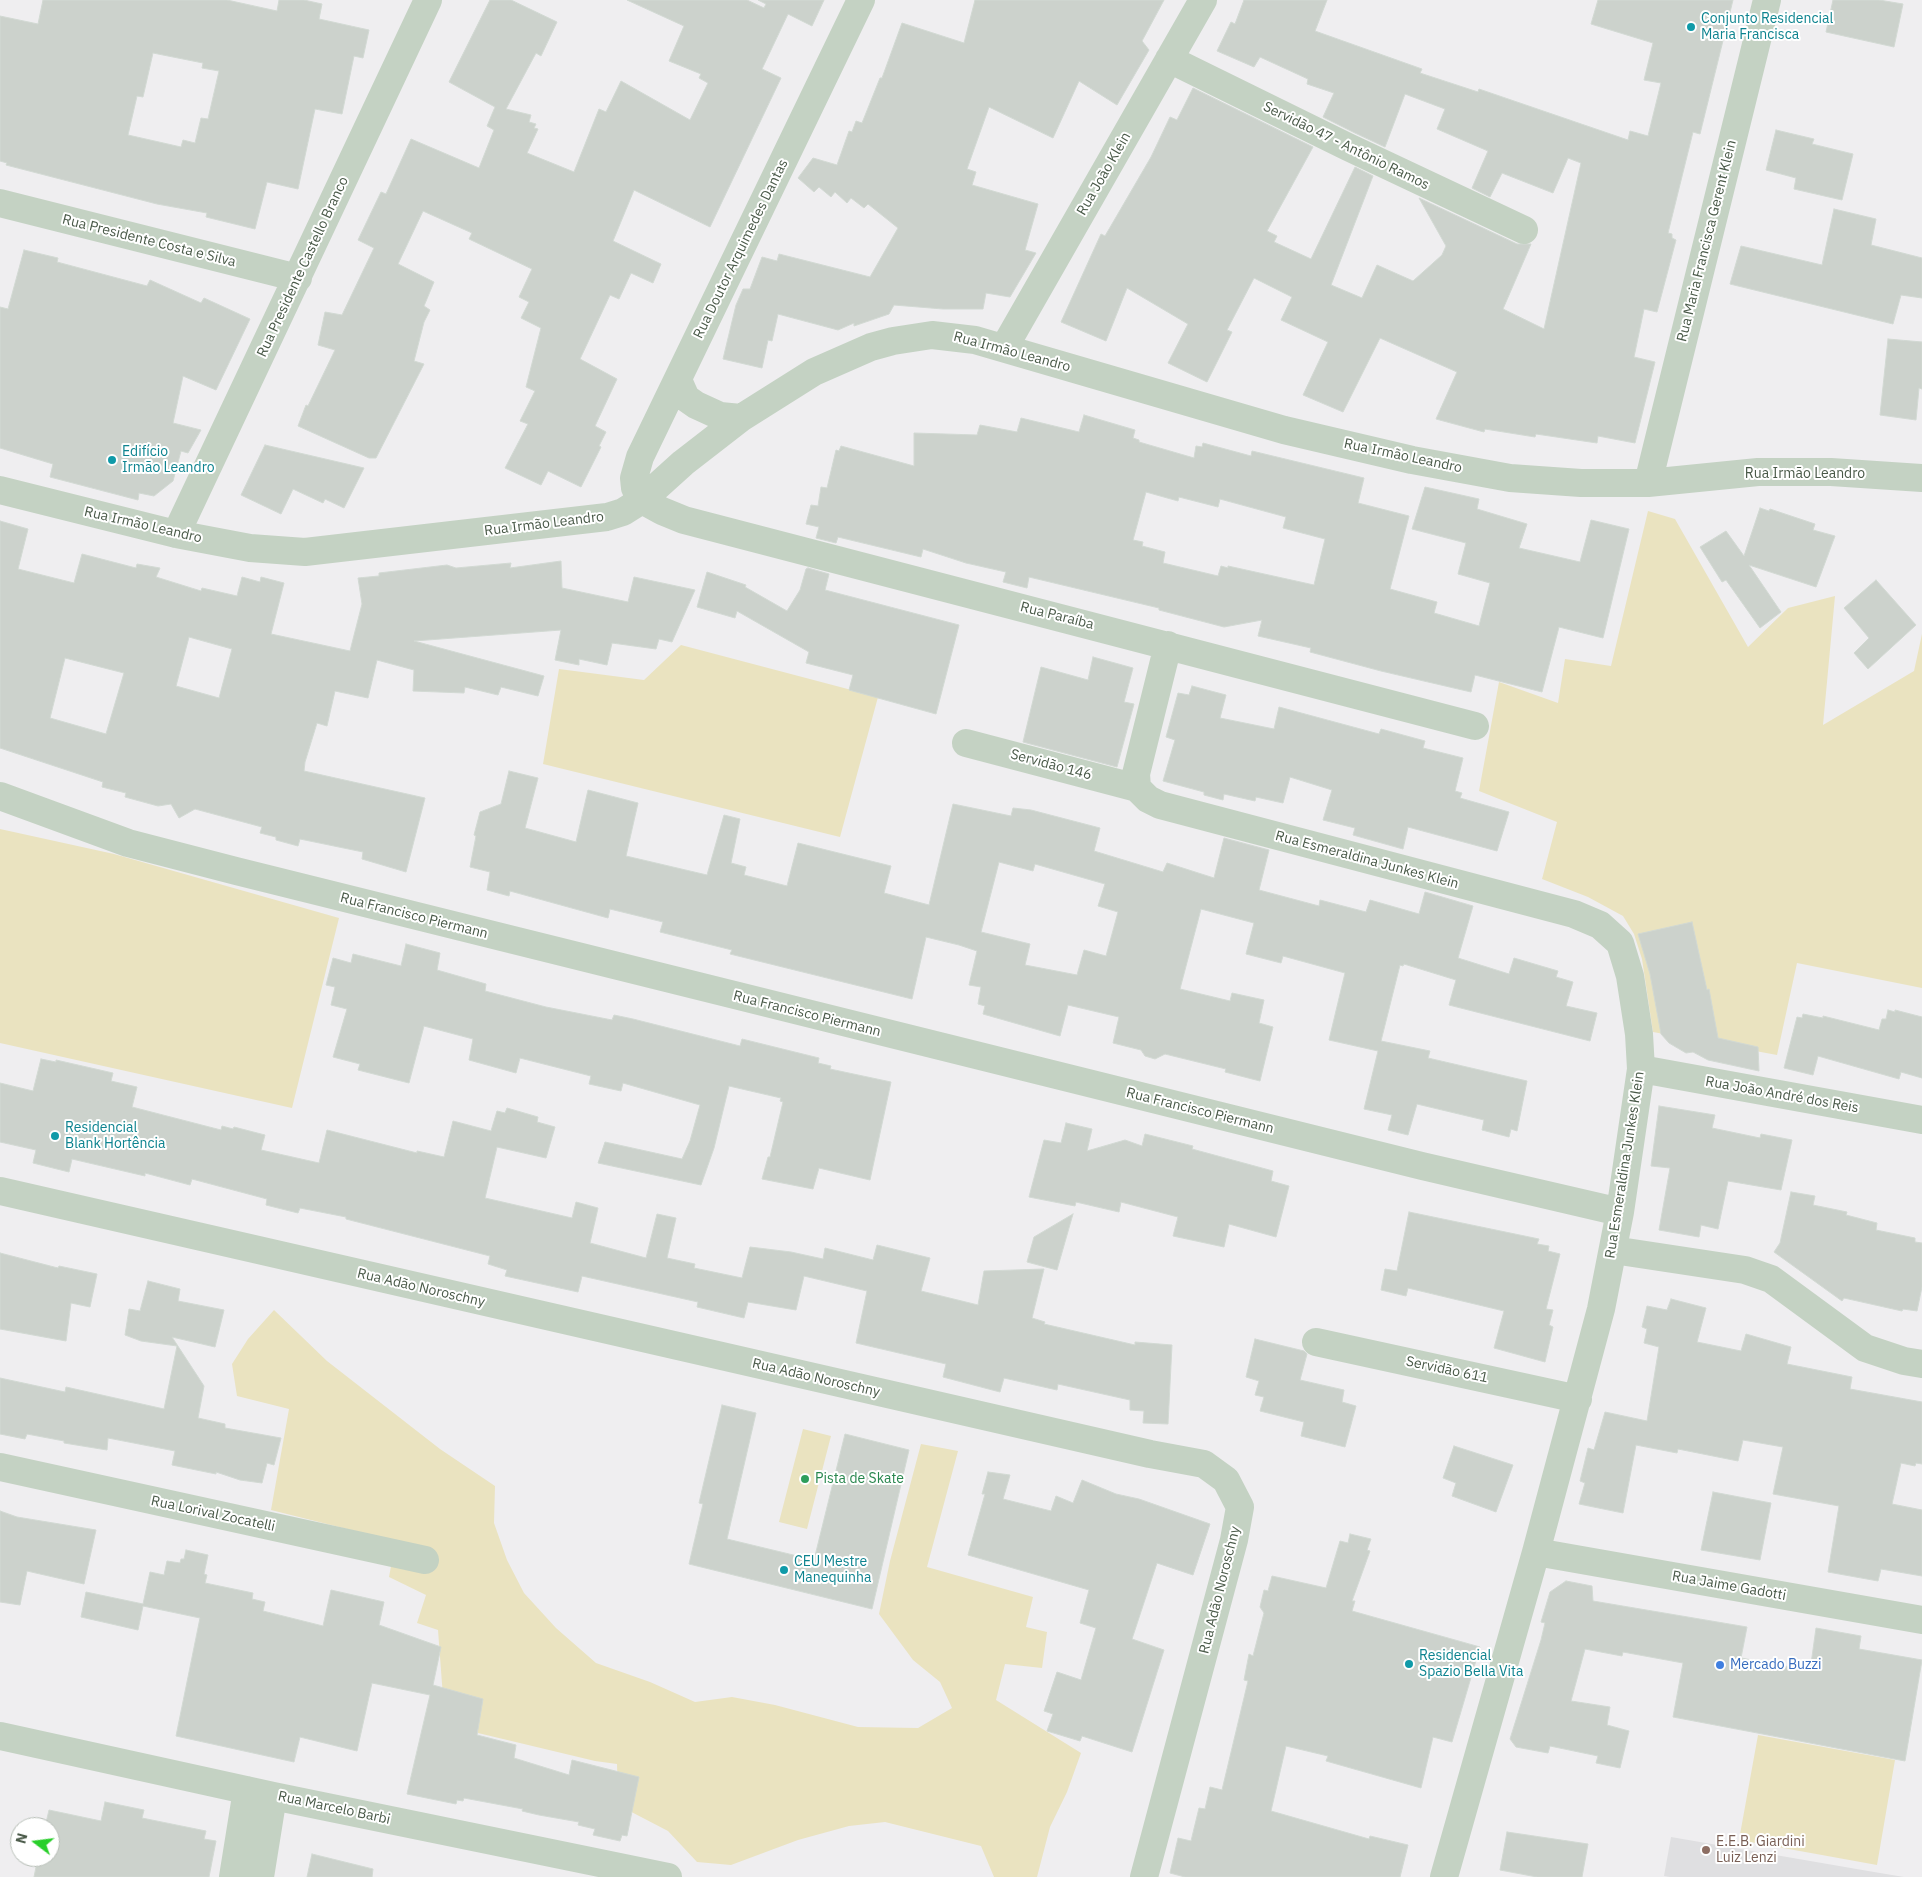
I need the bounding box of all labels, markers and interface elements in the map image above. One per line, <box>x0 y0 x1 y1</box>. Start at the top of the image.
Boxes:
place label: Conjunto Residencial Maria Francisca <box>1701 11 1833 44</box>
marker: Conjunto Residencial Maria Francisca <box>1685 21 1697 33</box>
street label: Servidão 47 - Antônio Ramos <box>1260 98 1432 194</box>
street label: Rua João Klein <box>1073 129 1135 219</box>
street label: Rua Maria Francisca Gerent Klein <box>1674 138 1740 344</box>
street label: Rua Doutor Arquimedes Dantas <box>690 157 792 341</box>
street label: Rua Presidente Castello Branco <box>254 174 352 360</box>
street label: Rua Presidente Costa e Silva <box>61 211 237 271</box>
street label: Rua Irmão Leandro <box>952 328 1072 376</box>
street label: Rua Irmão Leandro <box>1342 435 1464 477</box>
place label: Edifício Irmão Leandro <box>122 444 215 477</box>
marker: Edifício Irmão Leandro <box>106 454 118 466</box>
street label: Rua Irmão Leandro <box>1745 466 1865 482</box>
street label: Rua Irmão Leandro <box>83 503 203 547</box>
street label: Rua Irmão Leandro <box>483 508 605 540</box>
street label: Rua Paraíba <box>1019 599 1095 633</box>
street label: Servidão 146 <box>1009 746 1093 784</box>
street label: Rua Esmeraldina Junkes Klein <box>1273 827 1461 893</box>
street label: Rua Francisco Piermann <box>338 890 490 942</box>
street label: Rua Francisco Piermann <box>731 988 883 1040</box>
street label: Rua Esmeraldina Junkes Klein <box>1602 1070 1648 1260</box>
street label: Rua João André dos Reis <box>1704 1073 1860 1117</box>
street label: Rua Francisco Piermann <box>1124 1085 1276 1137</box>
place label: Residencial Blank Hortência <box>65 1120 166 1152</box>
marker: Residencial Blank Hortência <box>49 1130 61 1142</box>
street label: Rua Adão Noroschny <box>355 1265 487 1311</box>
street label: Servidão 611 <box>1404 1353 1490 1387</box>
street label: Rua Adão Noroschny <box>750 1355 882 1401</box>
place label: Pista de Skate <box>815 1471 904 1487</box>
marker: Pista de Skate <box>799 1473 811 1485</box>
street label: Rua Lorival Zocatelli <box>149 1493 277 1535</box>
street label: Rua Adão Noroschny <box>1196 1525 1244 1655</box>
place label: CEU Mestre Manequinha <box>794 1554 871 1586</box>
marker: CEU Mestre Manequinha <box>778 1564 790 1576</box>
street label: Rua Jaime Gadotti <box>1671 1568 1787 1604</box>
place label: Residencial Spazio Bella Vita <box>1419 1648 1523 1680</box>
place label: Mercado Buzzi <box>1730 1657 1821 1673</box>
marker: Residencial Spazio Bella Vita <box>1403 1658 1415 1670</box>
marker: Mercado Buzzi <box>1714 1659 1726 1671</box>
street label: Rua Marcelo Barbi <box>276 1788 392 1828</box>
north arrow <box>10 1817 60 1867</box>
text: N <box>11 1831 31 1846</box>
place label: E.E.B. Giardini Luiz Lenzi <box>1716 1834 1805 1866</box>
marker: E.E.B. Giardini Luiz Lenzi <box>1700 1844 1712 1856</box>

